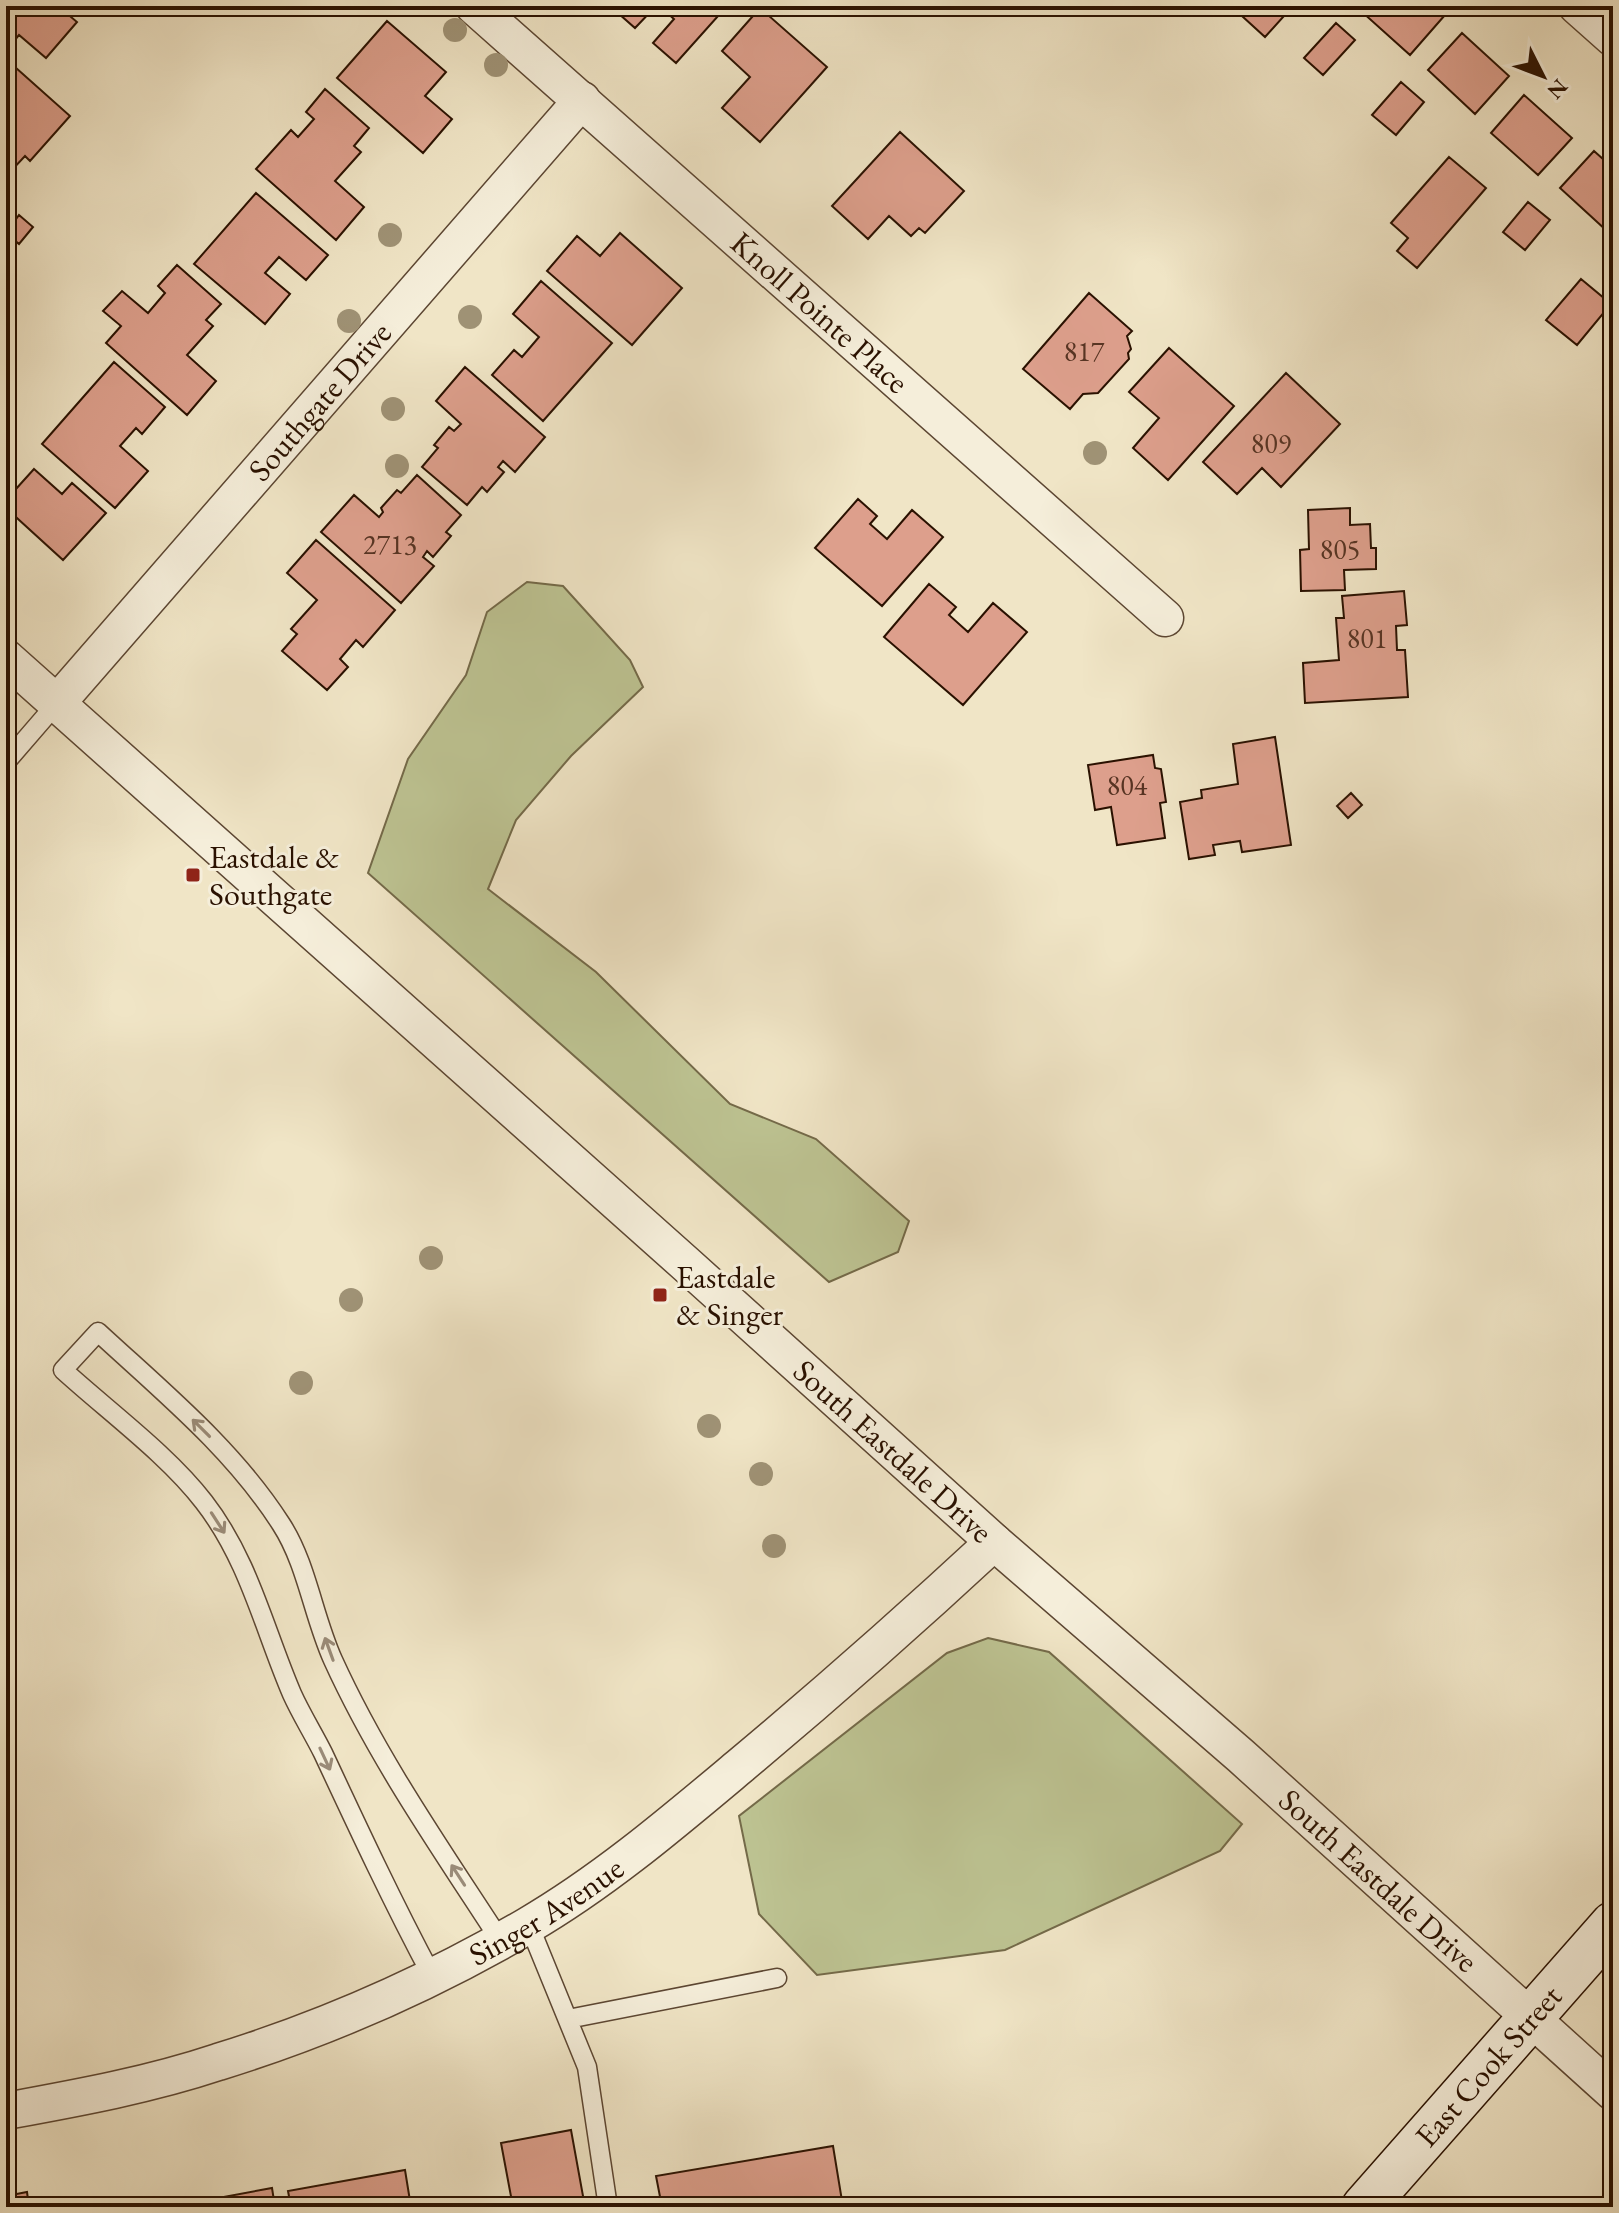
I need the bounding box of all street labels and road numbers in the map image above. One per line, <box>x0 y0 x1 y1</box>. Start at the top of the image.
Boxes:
street label: Knoll Pointe Place <box>722 222 918 402</box>
street label: Southgate Drive <box>239 313 401 490</box>
street label: South Eastdale Drive <box>784 1350 1002 1552</box>
street label: South Eastdale Drive <box>1270 1779 1487 1981</box>
street label: Singer Avenue <box>462 1847 632 1975</box>
street label: East Cook Street <box>1406 1976 1571 2156</box>

